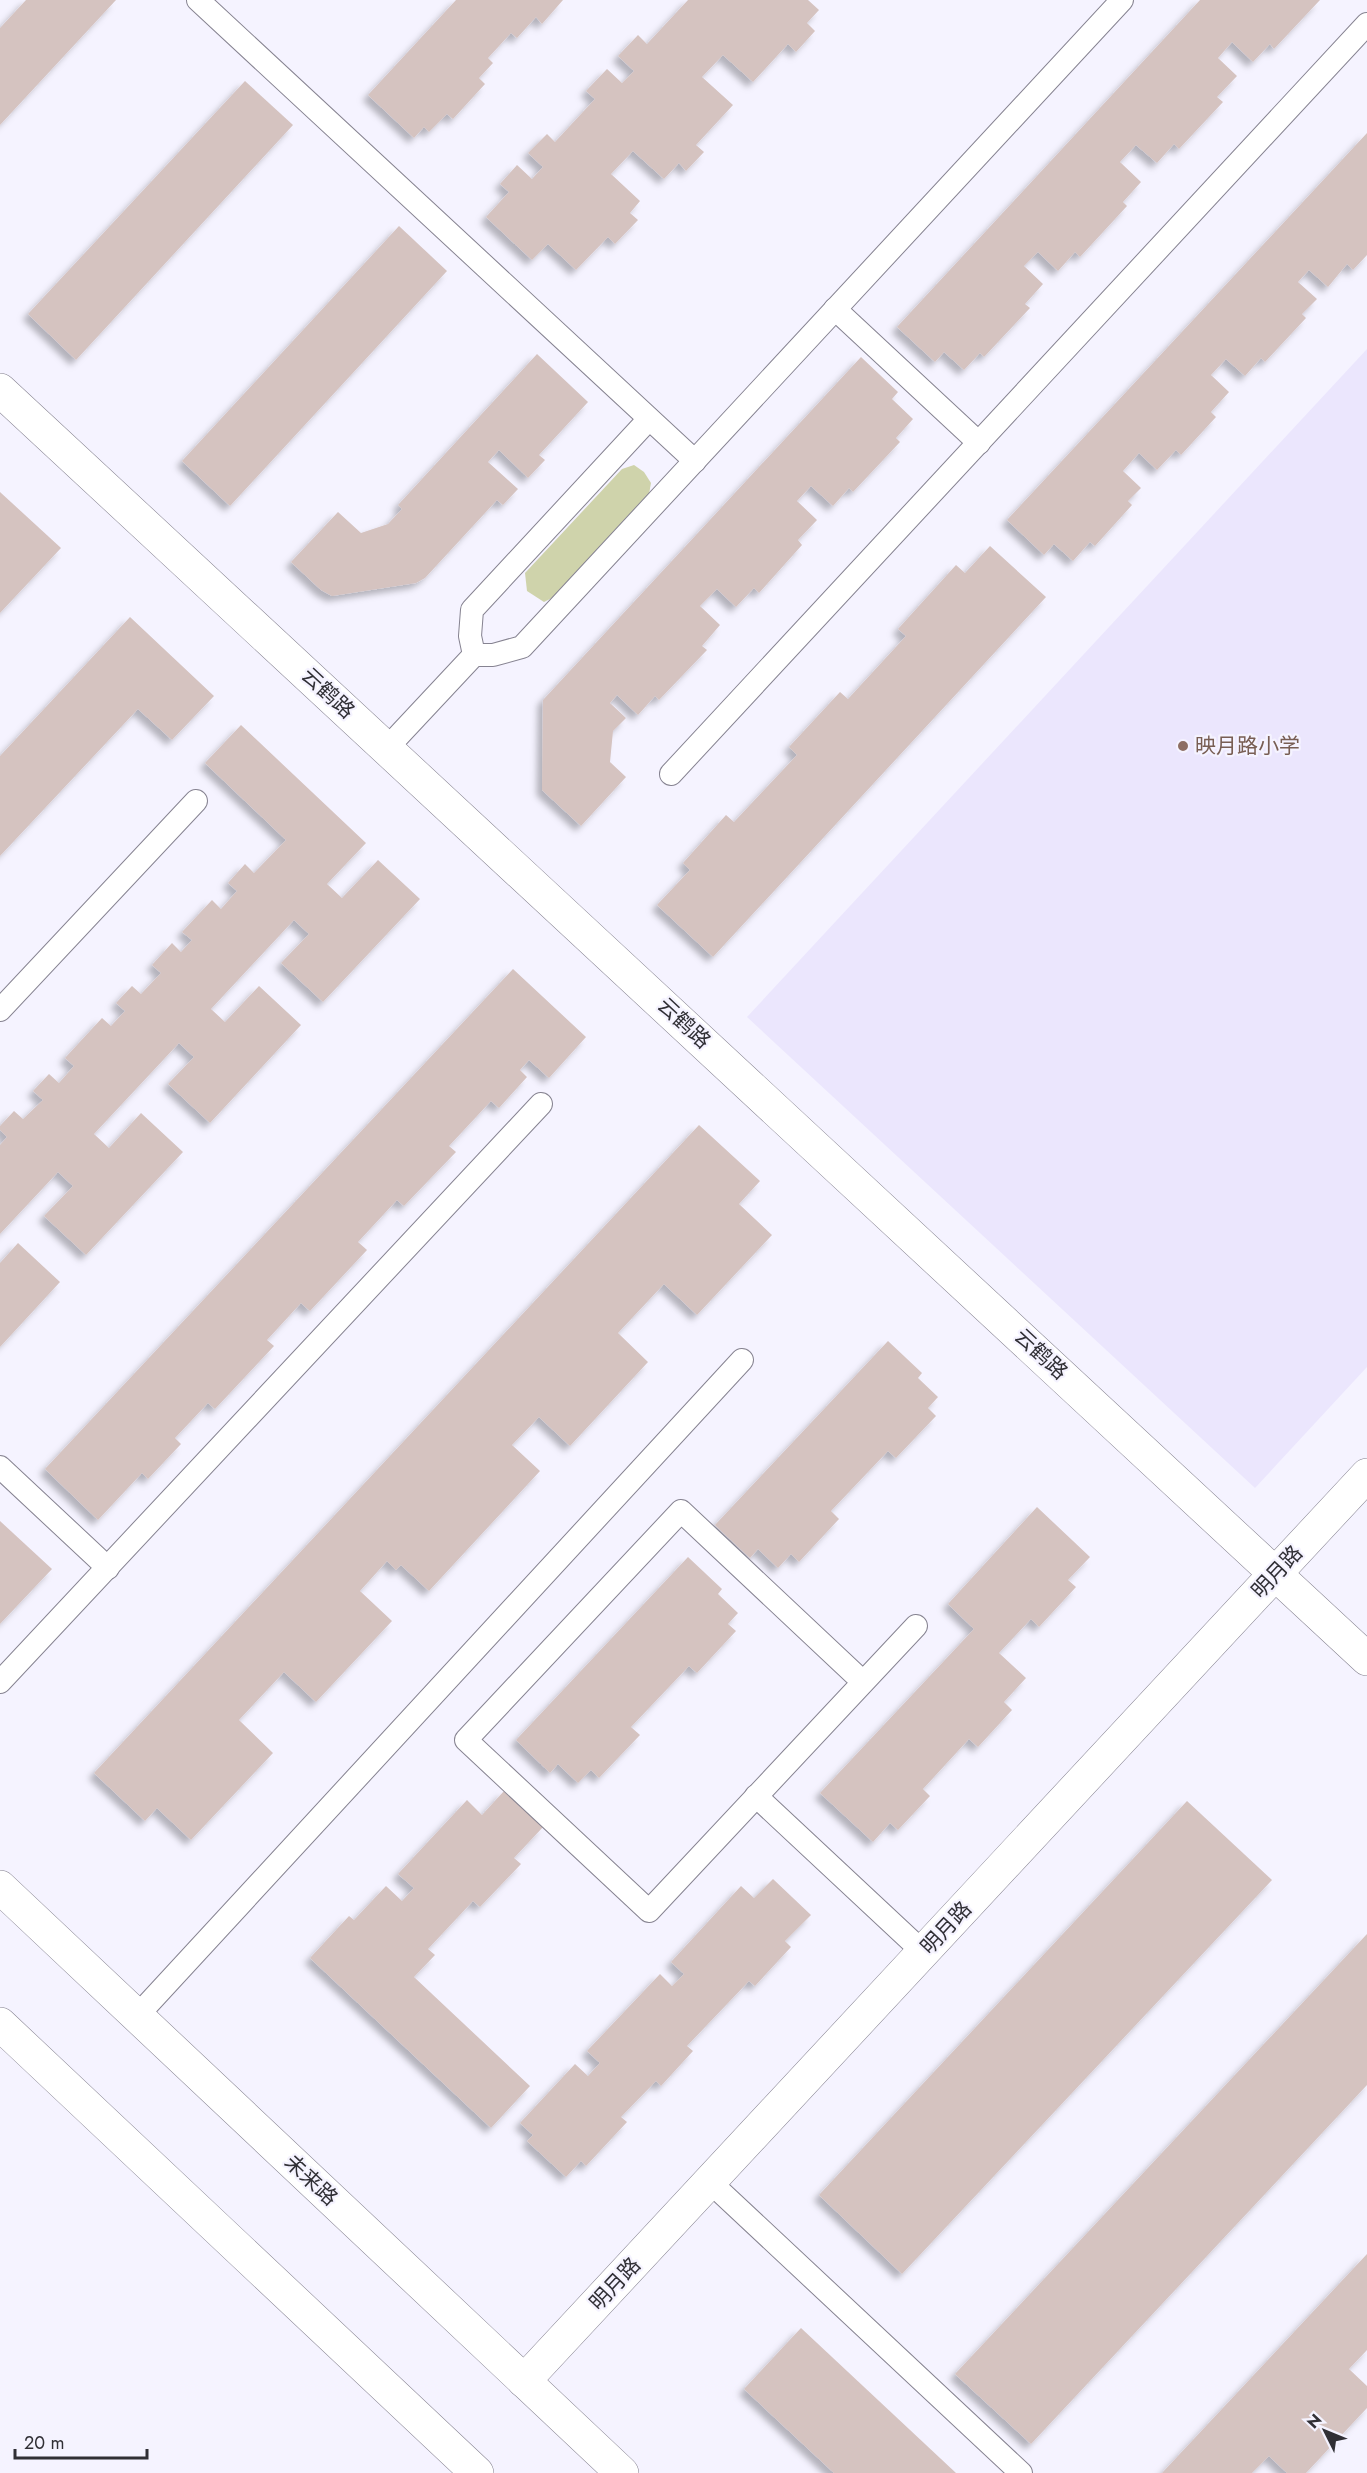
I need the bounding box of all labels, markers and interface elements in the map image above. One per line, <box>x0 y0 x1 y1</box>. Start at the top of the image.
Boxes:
street label: 云鹤路 <box>295 661 361 725</box>
place label: 映月路小学 <box>1195 731 1300 761</box>
marker: 映月路小学 <box>1176 739 1190 753</box>
street label: 云鹤路 <box>651 991 717 1055</box>
street label: 云鹤路 <box>1008 1322 1074 1386</box>
street label: 明月路 <box>1245 1539 1309 1605</box>
street label: 明月路 <box>914 1895 978 1961</box>
street label: 未来路 <box>278 2148 344 2212</box>
street label: 明月路 <box>583 2251 647 2317</box>
north arrow <box>1295 2401 1355 2461</box>
text: N <box>1302 2409 1327 2434</box>
scale bar <box>15 2422 147 2460</box>
text: 20 m <box>24 2430 64 2456</box>

